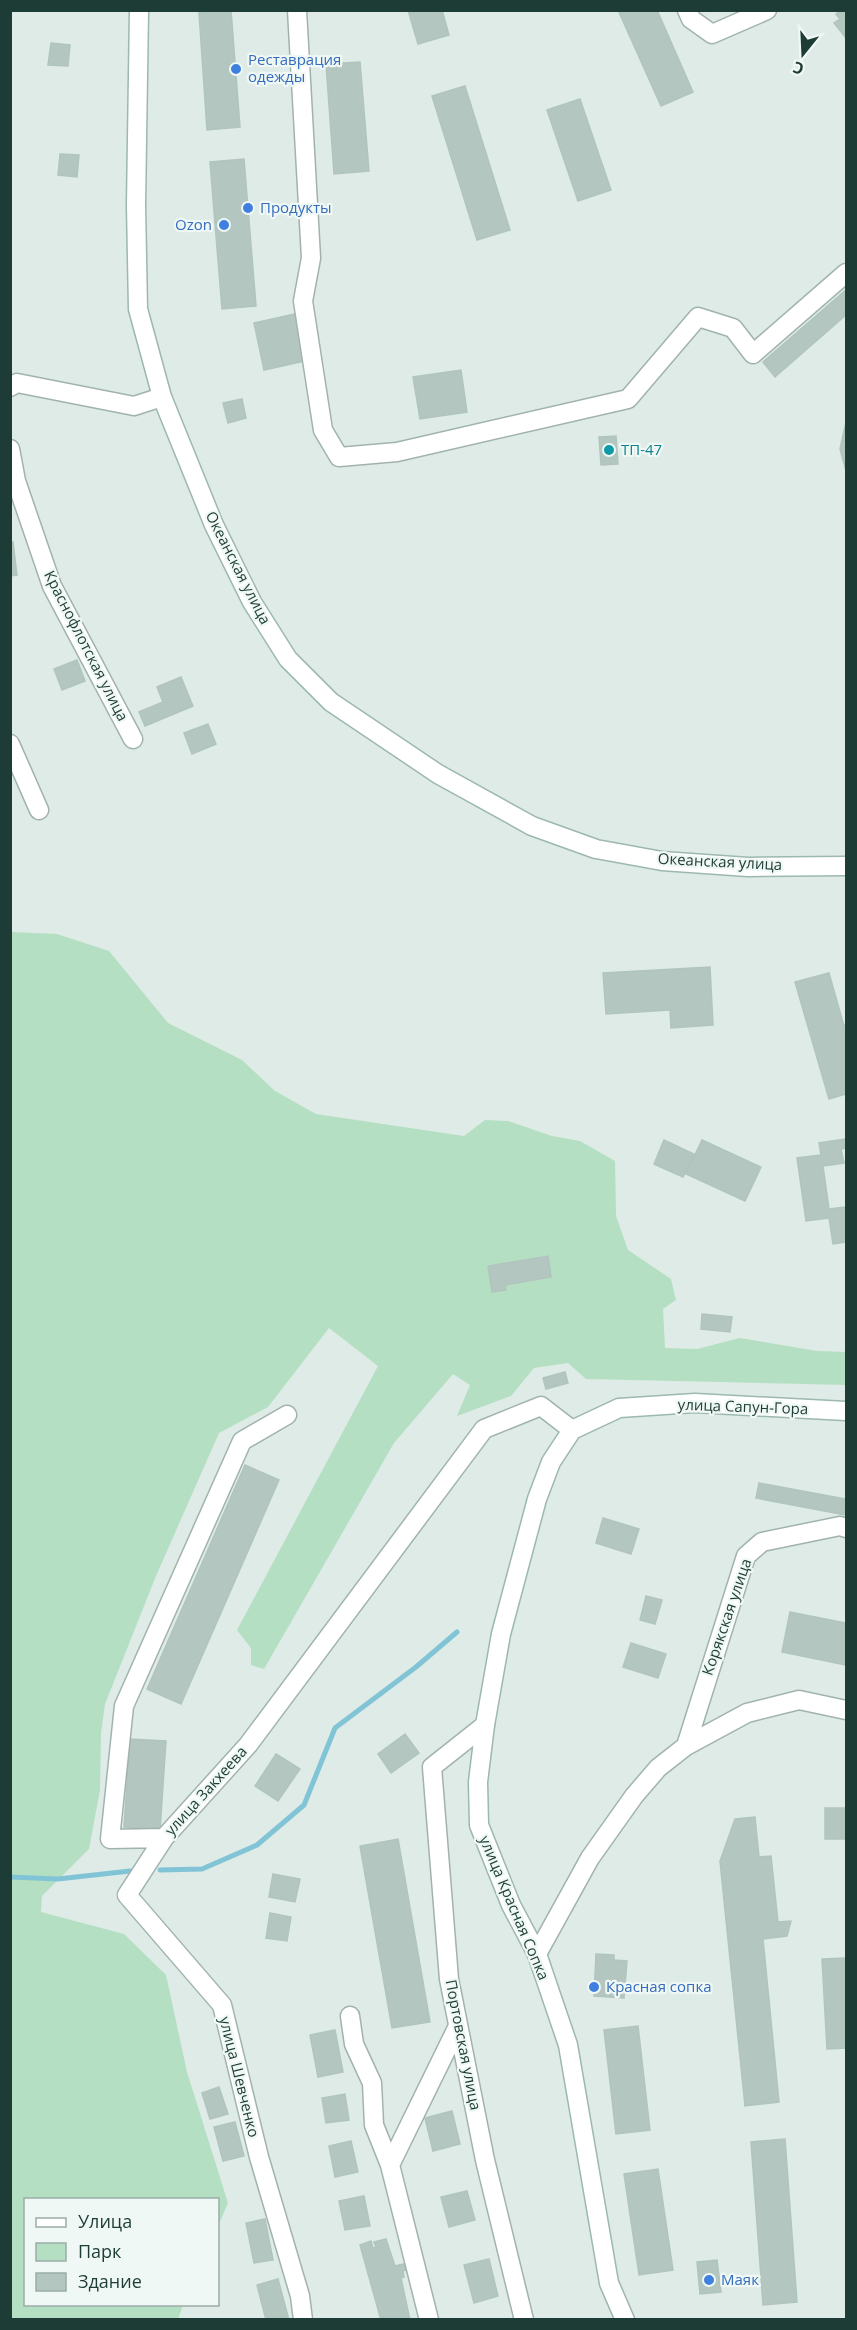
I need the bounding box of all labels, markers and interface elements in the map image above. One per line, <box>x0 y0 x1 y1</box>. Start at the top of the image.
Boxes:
north arrow <box>773 24 833 84</box>
place label: Реставрация одежды <box>248 49 341 86</box>
text: С <box>790 56 807 80</box>
marker: Реставрация одежды <box>229 62 243 76</box>
place label: Продукты <box>260 197 332 217</box>
marker: Продукты <box>241 201 255 215</box>
place label: Ozon <box>175 214 212 234</box>
marker: Ozon <box>217 218 231 232</box>
place label: ТП-47 <box>621 439 662 459</box>
marker: ТП-47 <box>602 443 616 457</box>
street label: Океанская улица <box>202 508 276 628</box>
street label: Краснофлотская улица <box>40 567 134 724</box>
street label: Океанская улица <box>657 848 783 874</box>
street label: улица Сапун-Гора <box>677 1394 809 1418</box>
street label: Корякская улица <box>697 1556 755 1678</box>
street label: улица Закхеева <box>160 1741 251 1839</box>
street label: улица Красная Сопка <box>475 1832 554 1983</box>
place label: Красная сопка <box>606 1976 711 1996</box>
street label: Портовская улица <box>442 1978 486 2112</box>
marker: Красная сопка <box>587 1980 601 1994</box>
street label: улица Шевченко <box>215 2014 265 2139</box>
legend <box>24 2198 219 2306</box>
text: Улица <box>78 2209 132 2233</box>
text: Парк <box>78 2239 122 2263</box>
text: Здание <box>78 2269 142 2293</box>
place label: Маяк <box>721 2269 759 2289</box>
marker: Маяк <box>702 2273 716 2287</box>

